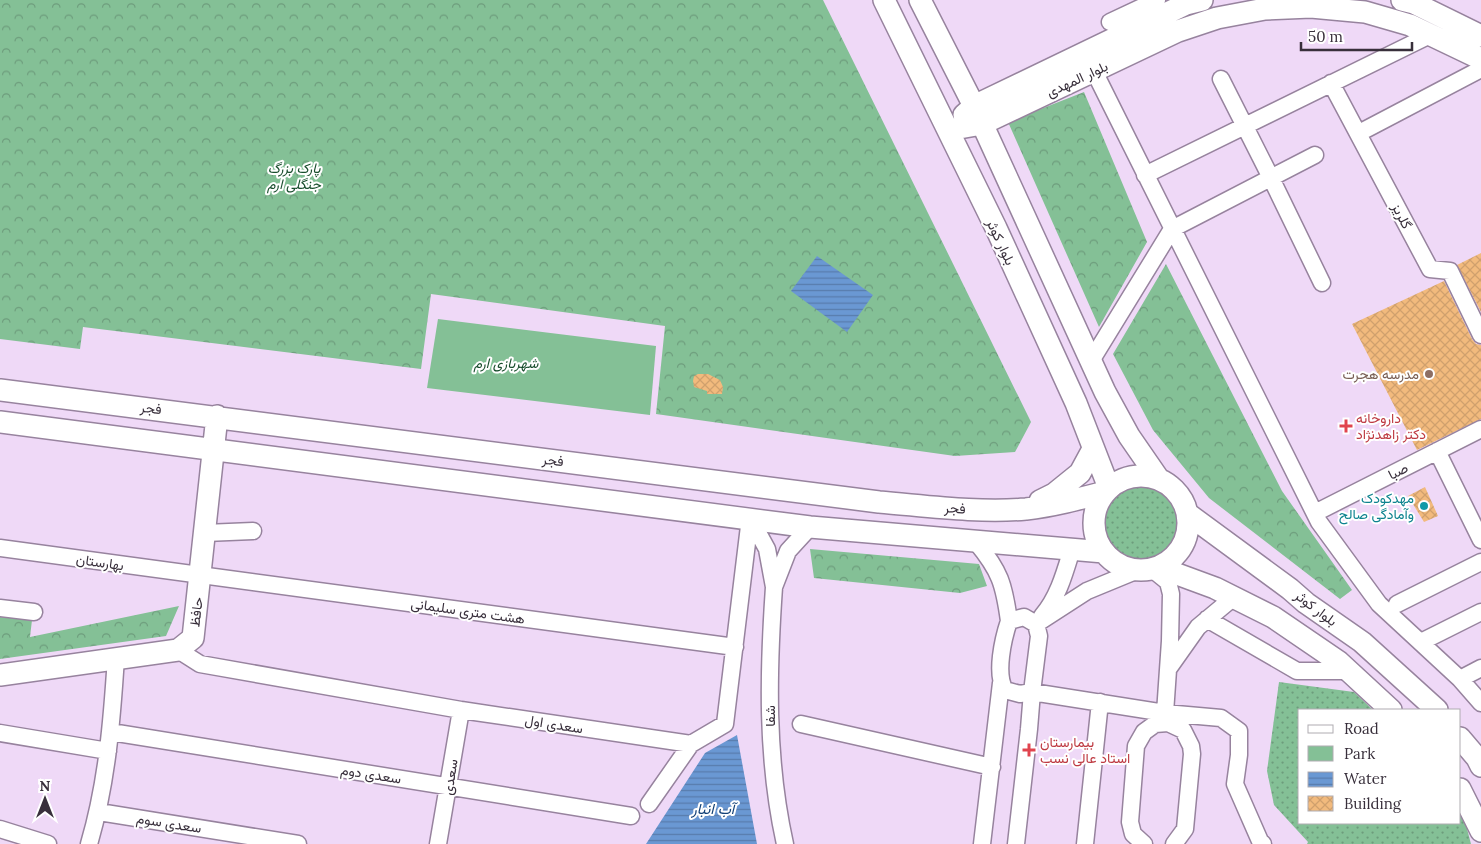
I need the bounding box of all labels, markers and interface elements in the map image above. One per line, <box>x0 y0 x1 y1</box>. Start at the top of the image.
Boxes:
scale bar <box>1301 20 1412 52</box>
text: 50 m <box>1308 27 1343 46</box>
street label: بلوار المهدی <box>1043 57 1111 101</box>
park label: پارک بزرگ جنگلی ارم <box>266 159 321 194</box>
street label: گلریز <box>1388 199 1416 232</box>
street label: بلوار کوثر <box>982 215 1019 268</box>
park label: شهربازی ارم <box>473 354 539 373</box>
place label: مدرسه هجرت <box>1343 365 1419 383</box>
marker: مدرسه هجرت <box>1423 368 1435 380</box>
street label: فجر <box>138 398 163 418</box>
place label: داروخانه دکتر زاهدنژاد <box>1356 409 1426 443</box>
marker: داروخانه دکتر زاهدنژاد <box>1340 420 1352 432</box>
street label: فجر <box>540 450 565 470</box>
street label: صبا <box>1385 458 1411 484</box>
place label: مهدکودک وآمادگی صالح <box>1339 489 1414 525</box>
street label: فجر <box>943 498 966 518</box>
marker: مهدکودک وآمادگی صالح <box>1418 500 1430 512</box>
street label: بهارستان <box>75 550 125 574</box>
street label: بلوار کوثر <box>1290 586 1341 630</box>
street label: هشت متری سلیمانی <box>410 594 526 628</box>
street label: حافظ <box>185 596 207 628</box>
street label: شفا <box>761 705 779 727</box>
legend <box>1298 709 1461 824</box>
street label: سعدی اول <box>524 711 584 738</box>
text: Road <box>1344 719 1379 738</box>
place label: بیمارستان استاد عالی نسب <box>1040 733 1130 767</box>
marker: بیمارستان استاد عالی نسب <box>1022 743 1036 757</box>
text: Park <box>1344 744 1375 763</box>
street label: سعدی <box>438 758 462 796</box>
street label: سعدی دوم <box>339 760 403 788</box>
text: Water <box>1344 769 1387 788</box>
north arrow <box>20 774 70 824</box>
text: N <box>40 777 51 795</box>
text: Building <box>1344 794 1402 813</box>
water label: آب انبار <box>691 799 739 818</box>
street label: سعدی سوم <box>135 809 203 837</box>

